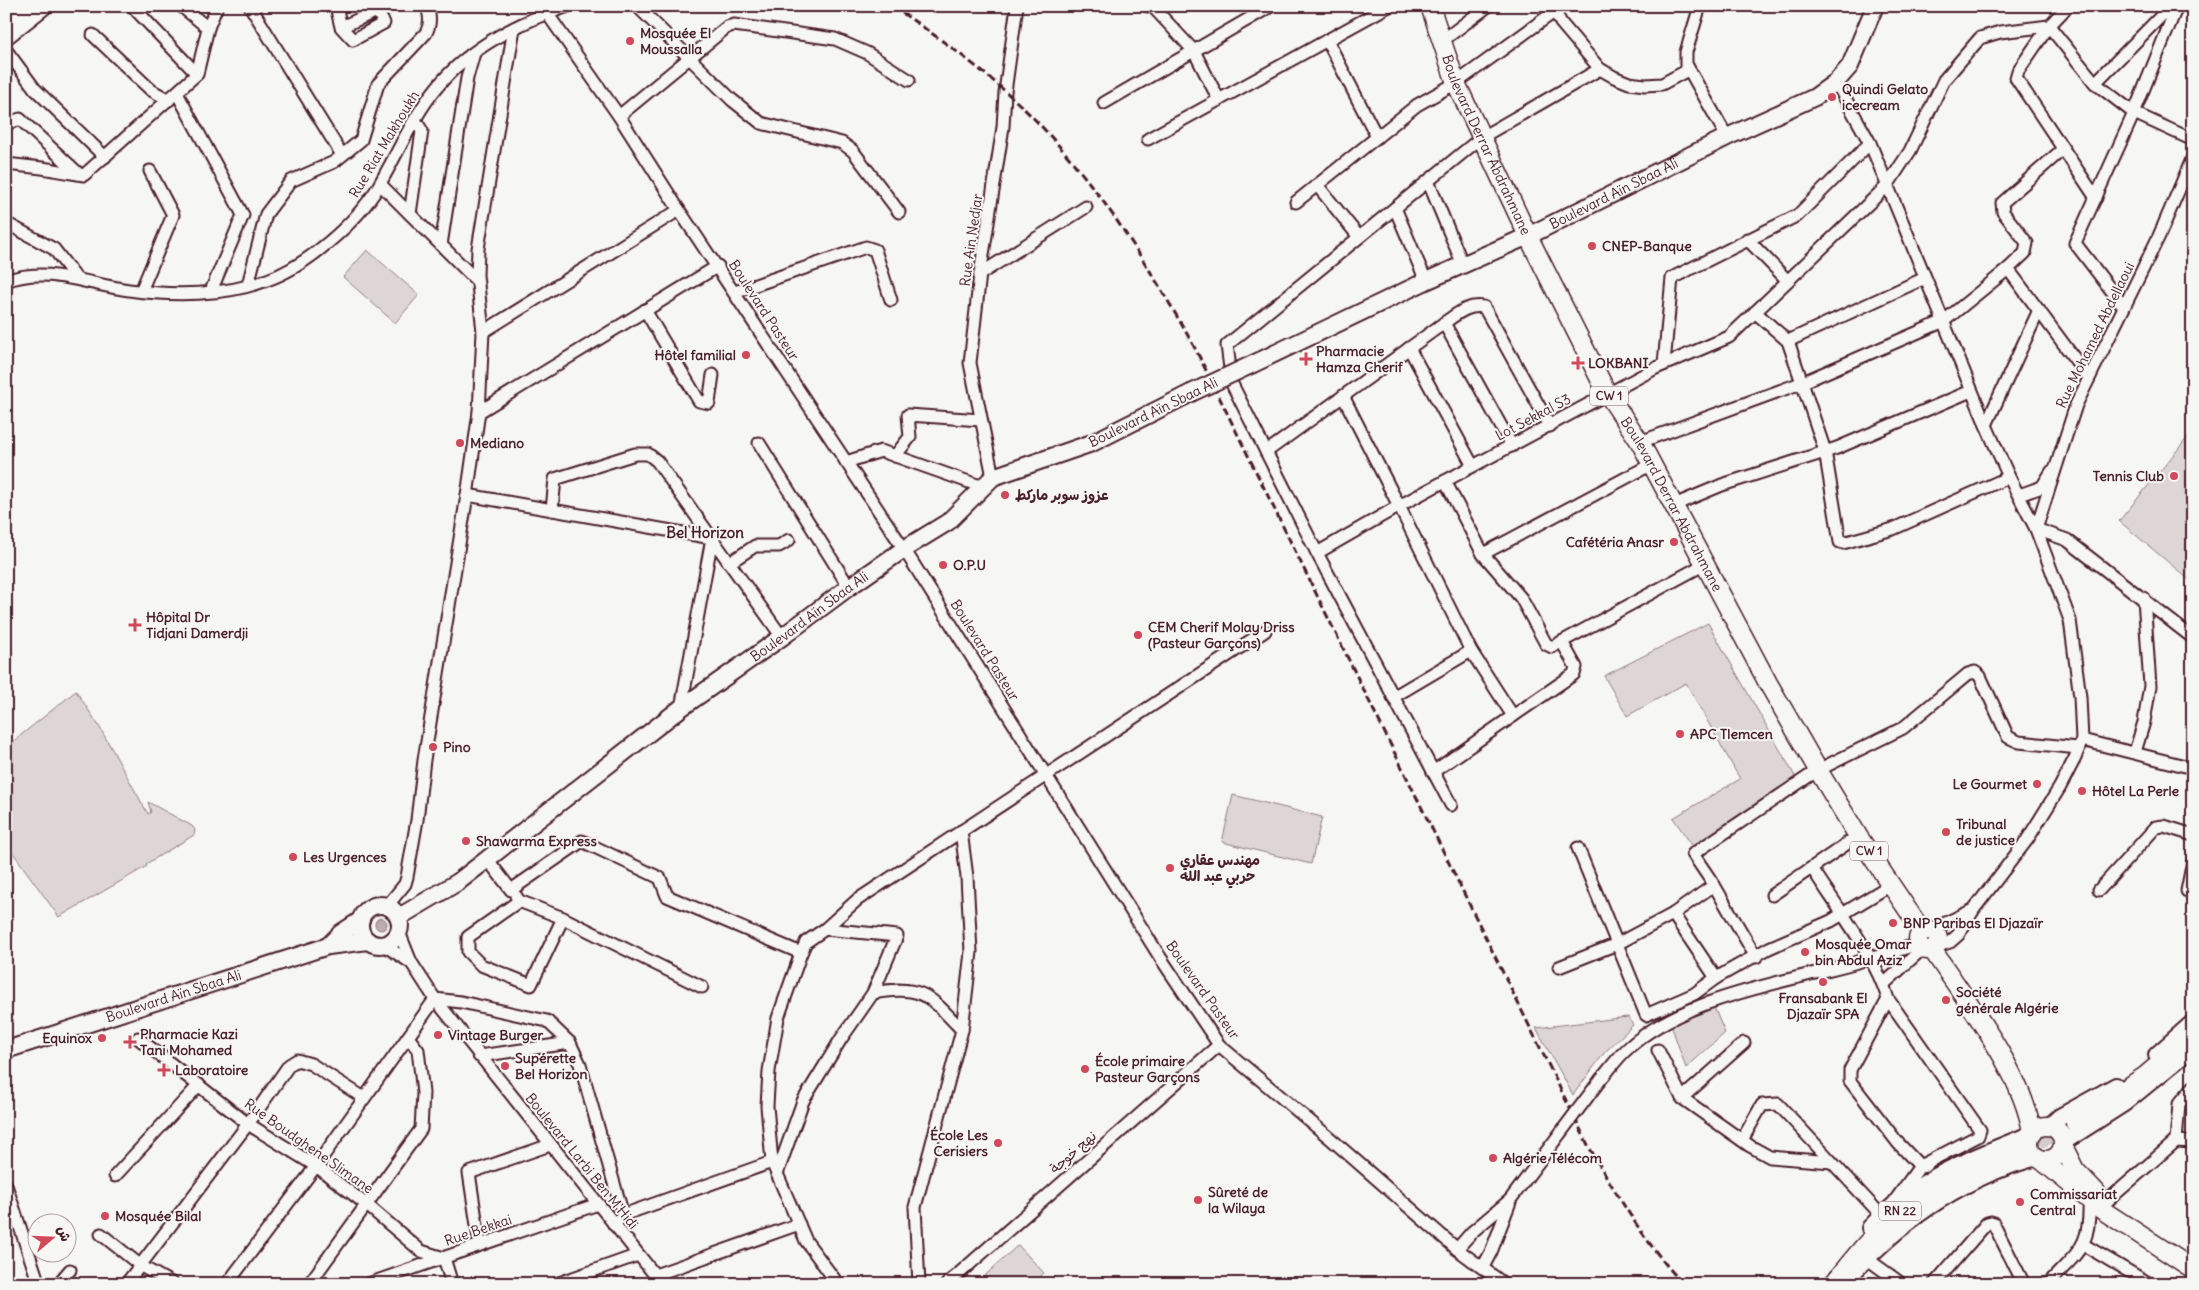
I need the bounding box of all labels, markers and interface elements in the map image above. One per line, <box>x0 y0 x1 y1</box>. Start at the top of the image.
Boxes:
place label: Mosquée El Moussalla <box>640 24 711 58</box>
marker: Mosquée El Moussalla <box>624 35 636 47</box>
street label: Boulevard Derrar Abdrahmane <box>1438 52 1535 238</box>
place label: Quindi Gelato icecream <box>1842 80 1928 114</box>
street label: Rue Riat Makhoukh <box>345 87 423 201</box>
marker: Quindi Gelato icecream <box>1826 91 1838 103</box>
street label: Boulevard Aïn Sbaa Ali <box>1546 154 1681 233</box>
street label: Rue Ain Nedjar <box>956 192 986 288</box>
place label: CNEP-Banque <box>1602 237 1692 255</box>
marker: CNEP-Banque <box>1586 240 1598 252</box>
street label: Boulevard Pasteur <box>725 256 803 364</box>
street label: Rue Mohamed Abdellaoui <box>2052 259 2138 411</box>
place label: Pharmacie Hamza Cherif <box>1316 342 1404 376</box>
place label: Hôtel familial <box>654 346 736 364</box>
marker: Hôtel familial <box>740 349 752 361</box>
marker: Pharmacie Hamza Cherif <box>1300 353 1312 365</box>
place label: LOKBANI <box>1588 354 1649 372</box>
marker: LOKBANI <box>1572 357 1584 369</box>
street label: Boulevard Aïn Sbaa Ali <box>1086 373 1220 451</box>
road number: CW 1 <box>1590 386 1628 406</box>
street label: Lot Sekkal S3 <box>1492 390 1574 444</box>
street label: Boulevard Derrar Abdrahmane <box>1617 414 1727 594</box>
place label: Mediano <box>470 434 524 452</box>
marker: Mediano <box>454 437 466 449</box>
place label: Tennis Club <box>2093 467 2164 485</box>
marker: Tennis Club <box>2168 470 2180 482</box>
place label: عزوز سوبر ماركط <box>1015 486 1109 505</box>
marker: عزوز سوبر ماركط <box>999 489 1011 501</box>
district label: Bel Horizon <box>666 523 744 542</box>
place label: Cafétéria Anasr <box>1566 533 1664 551</box>
marker: Cafétéria Anasr <box>1668 536 1680 548</box>
place label: O.P.U <box>953 556 986 574</box>
marker: O.P.U <box>937 559 949 571</box>
street label: Boulevard Aïn Sbaa Ali <box>747 568 872 665</box>
street label: Boulevard Pasteur <box>947 596 1024 704</box>
place label: Hôpital Dr Tidjani Damerdji <box>146 608 248 642</box>
marker: Hôpital Dr Tidjani Damerdji <box>128 618 142 632</box>
place label: CEM Cherif Molay Driss (Pasteur Garçons) <box>1148 618 1295 652</box>
marker: CEM Cherif Molay Driss (Pasteur Garçons) <box>1132 629 1144 641</box>
place label: APC Tlemcen <box>1690 725 1773 743</box>
marker: APC Tlemcen <box>1674 728 1686 740</box>
place label: Pino <box>443 738 471 756</box>
marker: Pino <box>427 741 439 753</box>
place label: Le Gourmet <box>1953 775 2027 793</box>
marker: Le Gourmet <box>2031 778 2043 790</box>
place label: Hôtel La Perle <box>2092 782 2180 800</box>
marker: Hôtel La Perle <box>2076 785 2088 797</box>
place label: Tribunal de justice <box>1956 815 2015 849</box>
marker: Tribunal de justice <box>1940 826 1952 838</box>
place label: Shawarma Express <box>476 832 597 850</box>
marker: Shawarma Express <box>460 835 472 847</box>
road number: CW 1 <box>1850 841 1888 860</box>
place label: Les Urgences <box>303 848 387 866</box>
marker: Les Urgences <box>287 851 299 863</box>
place label: مهندس عقاري حربي عبد الله <box>1180 851 1260 889</box>
marker: مهندس عقاري حربي عبد الله <box>1164 862 1176 874</box>
place label: BNP Paribas El Djazaïr <box>1903 914 2043 932</box>
marker: BNP Paribas El Djazaïr <box>1887 917 1899 929</box>
place label: Mosquée Omar bin Abdul Aziz <box>1815 935 1912 969</box>
street label: Boulevard Pasteur <box>1162 937 1244 1043</box>
marker: Mosquée Omar bin Abdul Aziz <box>1799 946 1811 958</box>
street label: Boulevard Aïn Sbaa Ali <box>103 966 244 1026</box>
marker: Fransabank El Djazaïr SPA <box>1817 976 1829 988</box>
place label: Société générale Algérie <box>1956 983 2059 1017</box>
place label: Fransabank El Djazaïr SPA <box>1778 989 1868 1023</box>
marker: Société générale Algérie <box>1940 994 1952 1006</box>
place label: Pharmacie Kazi Tani Mohamed <box>140 1025 238 1059</box>
place label: Vintage Burger <box>448 1026 543 1044</box>
place label: Equinox <box>42 1029 92 1047</box>
marker: Vintage Burger <box>432 1029 444 1041</box>
marker: Equinox <box>96 1032 108 1044</box>
marker: Pharmacie Kazi Tani Mohamed <box>124 1036 136 1048</box>
place label: Supérette Bel Horizon <box>515 1049 588 1083</box>
place label: École primaire Pasteur Garçons <box>1095 1052 1200 1086</box>
marker: Supérette Bel Horizon <box>499 1060 511 1072</box>
place label: Laboratoire <box>175 1061 249 1079</box>
marker: Laboratoire <box>157 1063 171 1077</box>
marker: École primaire Pasteur Garçons <box>1079 1063 1091 1075</box>
street label: Boulevard Larbi Ben M'Hidi <box>522 1089 642 1233</box>
street label: Rue Boudghene Slimane <box>241 1095 377 1197</box>
place label: École Les Cerisiers <box>930 1126 989 1160</box>
street label: نهج خوجة <box>1046 1127 1101 1178</box>
marker: École Les Cerisiers <box>992 1137 1004 1149</box>
place label: Algérie Télécom <box>1503 1149 1603 1167</box>
marker: Algérie Télécom <box>1487 1152 1499 1164</box>
place label: Sûreté de la Wilaya <box>1208 1183 1268 1217</box>
place label: Commissariat Central <box>2030 1185 2117 1219</box>
marker: Sûreté de la Wilaya <box>1192 1194 1204 1206</box>
marker: Commissariat Central <box>2014 1196 2026 1208</box>
road number: RN 22 <box>1879 1202 1921 1220</box>
place label: Mosquée Bilal <box>115 1207 201 1225</box>
marker: Mosquée Bilal <box>99 1210 111 1222</box>
street label: Rue Bekkai <box>442 1210 514 1250</box>
north arrow <box>28 1212 78 1262</box>
text: ش <box>53 1224 75 1244</box>

